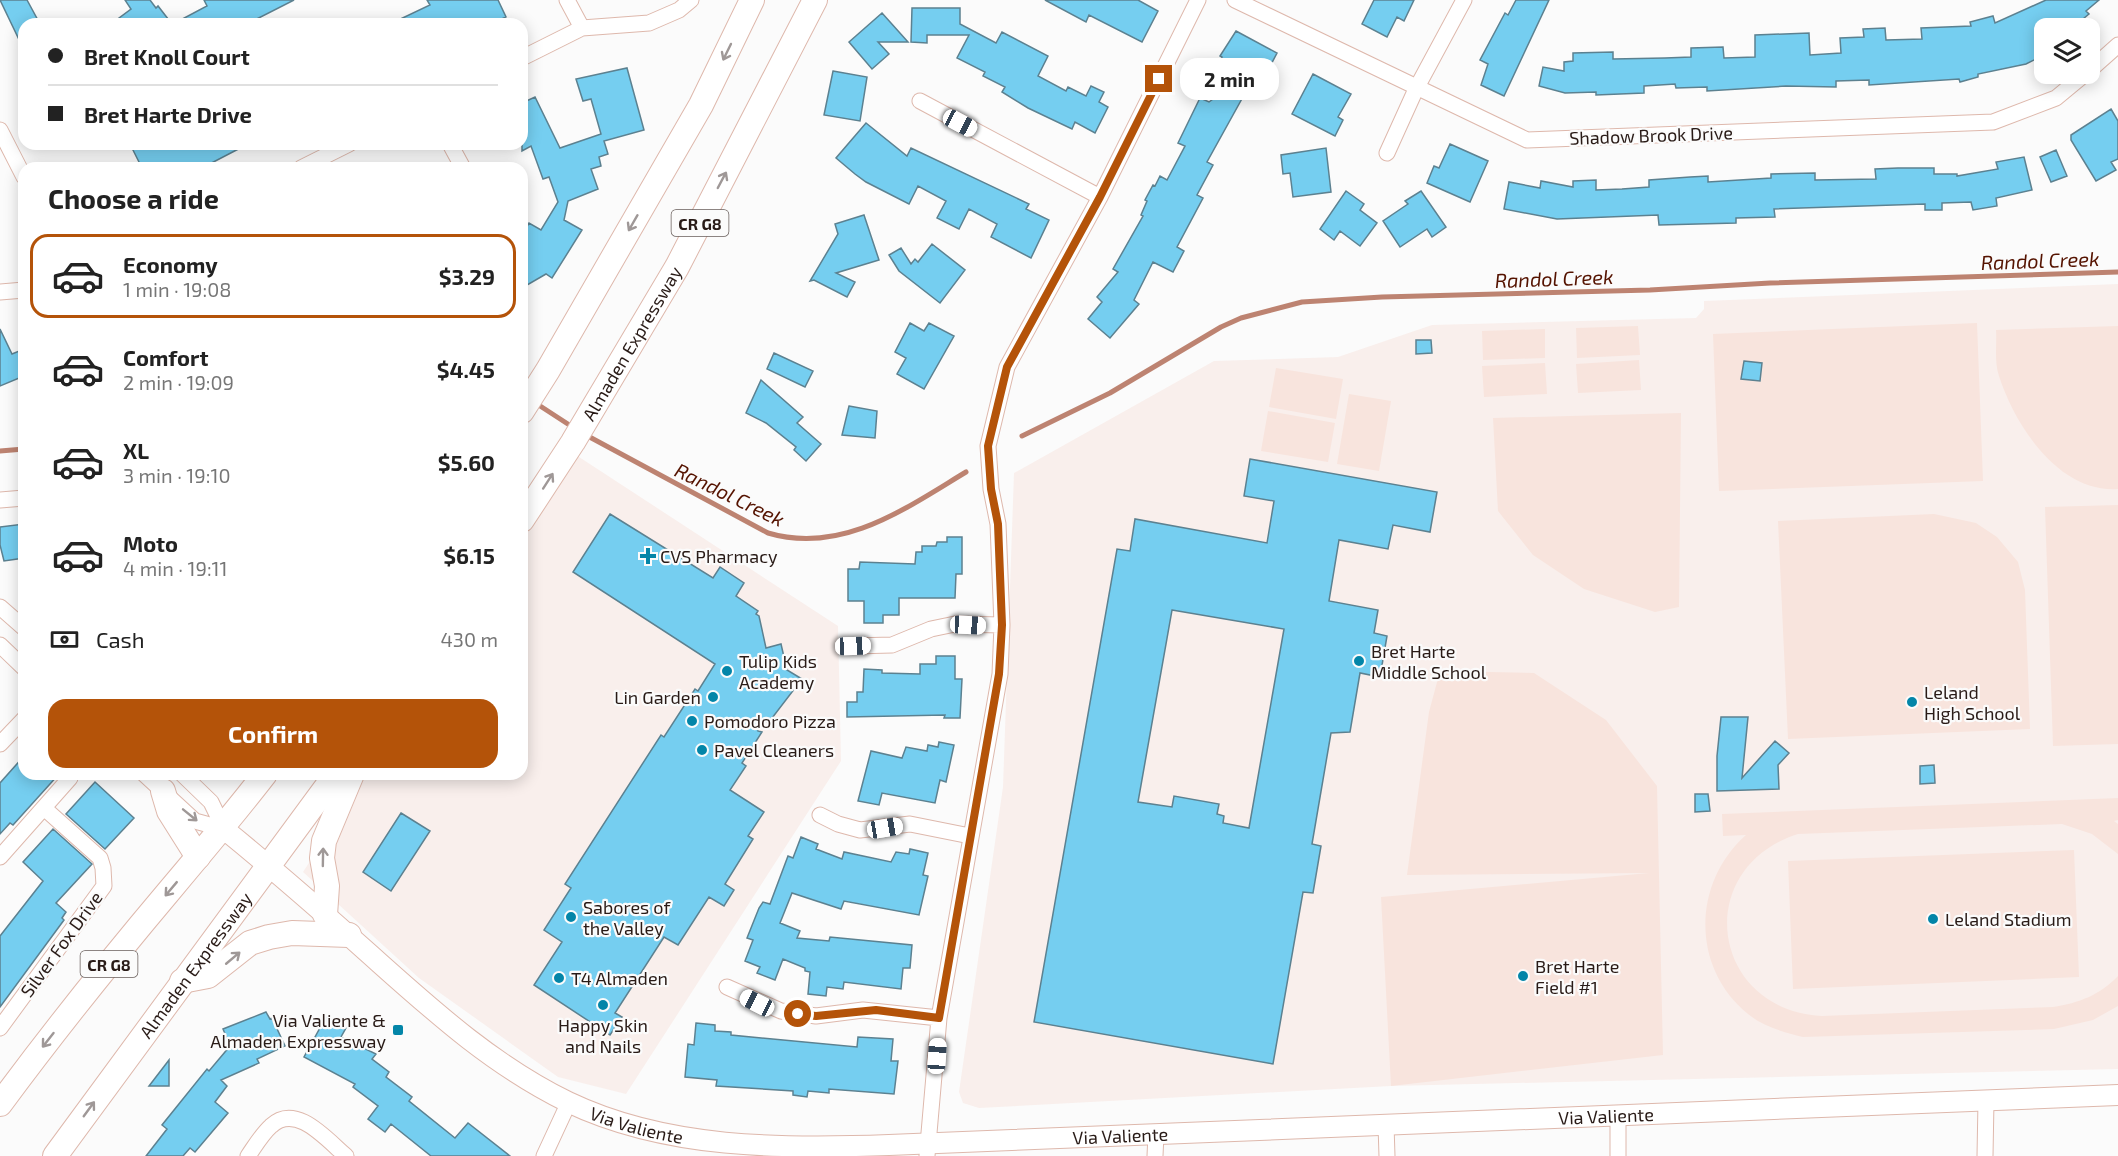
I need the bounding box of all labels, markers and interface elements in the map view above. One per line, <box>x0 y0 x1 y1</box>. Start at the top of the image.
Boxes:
map controls <box>2034 18 2100 84</box>
button: layers <box>2034 18 2100 84</box>
text: Bret Knoll Court <box>84 43 250 69</box>
one-way arrow <box>720 43 732 61</box>
callout: 2 min <box>1180 58 1279 100</box>
route end <box>1145 65 1172 92</box>
text: 2 min <box>1204 67 1255 91</box>
text: Bret Harte Drive <box>84 101 252 127</box>
car <box>940 107 980 139</box>
street label: Shadow Brook Drive <box>1569 121 1733 149</box>
one-way arrow <box>716 172 728 190</box>
text: Choose a ride <box>48 182 219 214</box>
road number: CR G8 <box>672 210 728 236</box>
one-way arrow <box>626 214 638 231</box>
water label: Randol Creek <box>1980 246 2100 274</box>
icon: car <box>51 249 105 303</box>
text: Economy <box>123 251 218 277</box>
street label: Almaden Expressway <box>577 262 686 425</box>
text: $3.29 <box>439 263 495 289</box>
water label: Randol Creek <box>1494 264 1614 292</box>
text: 1 min · 19:08 <box>123 277 231 301</box>
icon: car <box>51 342 105 396</box>
text: Comfort <box>123 344 208 370</box>
text: $4.45 <box>437 356 495 382</box>
text: 2 min · 19:09 <box>123 370 234 394</box>
icon: car <box>51 435 105 489</box>
text: XL <box>123 437 149 463</box>
text: $5.60 <box>438 449 495 475</box>
water label: Randol Creek <box>671 457 789 531</box>
text: 3 min · 19:10 <box>123 463 230 487</box>
one-way arrow <box>542 473 554 490</box>
icon: car <box>51 528 105 582</box>
text: Moto <box>123 530 178 556</box>
text: $6.15 <box>443 542 495 568</box>
place label: CVS Pharmacy <box>660 545 778 567</box>
marker: CVS Pharmacy <box>641 549 655 563</box>
text: 4 min · 19:11 <box>123 556 228 580</box>
car <box>950 615 986 635</box>
icon: cash <box>48 623 81 656</box>
text: Cash <box>96 626 145 652</box>
text: 430 m <box>441 627 498 651</box>
car <box>835 636 871 656</box>
place label: Bret Harte Middle School <box>1371 640 1487 683</box>
place label: Tulip Kids Academy <box>739 650 817 693</box>
marker: Bret Harte Middle School <box>1352 654 1366 668</box>
marker: Tulip Kids Academy <box>720 664 734 678</box>
place label: Leland High School <box>1924 681 2021 724</box>
place label: Lin Garden <box>614 686 701 708</box>
marker: Lin Garden <box>706 690 720 704</box>
marker: Leland High School <box>1905 695 1919 709</box>
button: Confirm <box>48 699 498 768</box>
place label: Pomodoro Pizza <box>704 710 836 732</box>
marker: Pomodoro Pizza <box>685 714 699 728</box>
place label: Pavel Cleaners <box>714 739 834 761</box>
marker: Pavel Cleaners <box>695 743 709 757</box>
one-way arrow <box>182 809 198 822</box>
car <box>866 816 904 840</box>
one-way arrow <box>317 847 329 867</box>
one-way arrow <box>164 881 178 896</box>
street label: Silver Fox Drive <box>15 887 107 1001</box>
street label: Almaden Expressway <box>134 887 257 1042</box>
place label: Sabores of the Valley <box>583 896 671 939</box>
place label: Leland Stadium <box>1945 908 2071 930</box>
marker: Sabores of the Valley <box>564 910 578 924</box>
marker: Leland Stadium <box>1926 912 1940 926</box>
road number: CR G8 <box>80 951 138 977</box>
one-way arrow <box>225 951 241 964</box>
place label: Bret Harte Field #1 <box>1535 955 1619 998</box>
place label: T4 Almaden <box>571 967 668 989</box>
marker: Bret Harte Field #1 <box>1516 969 1530 983</box>
marker: T4 Almaden <box>552 971 566 985</box>
car <box>737 987 777 1019</box>
marker: Happy Skin and Nails <box>596 998 610 1012</box>
route start <box>784 1000 811 1027</box>
place label: Via Valiente & Almaden Expressway <box>210 1009 386 1052</box>
place label: Happy Skin and Nails <box>558 1014 648 1057</box>
marker: Via Valiente & Almaden Expressway <box>391 1023 405 1037</box>
one-way arrow <box>41 1031 54 1047</box>
car <box>927 1037 947 1075</box>
one-way arrow <box>83 1101 95 1117</box>
street label: Via Valiente <box>587 1102 685 1148</box>
street label: Via Valiente <box>1558 1103 1654 1129</box>
street label: Via Valiente <box>1072 1123 1169 1149</box>

